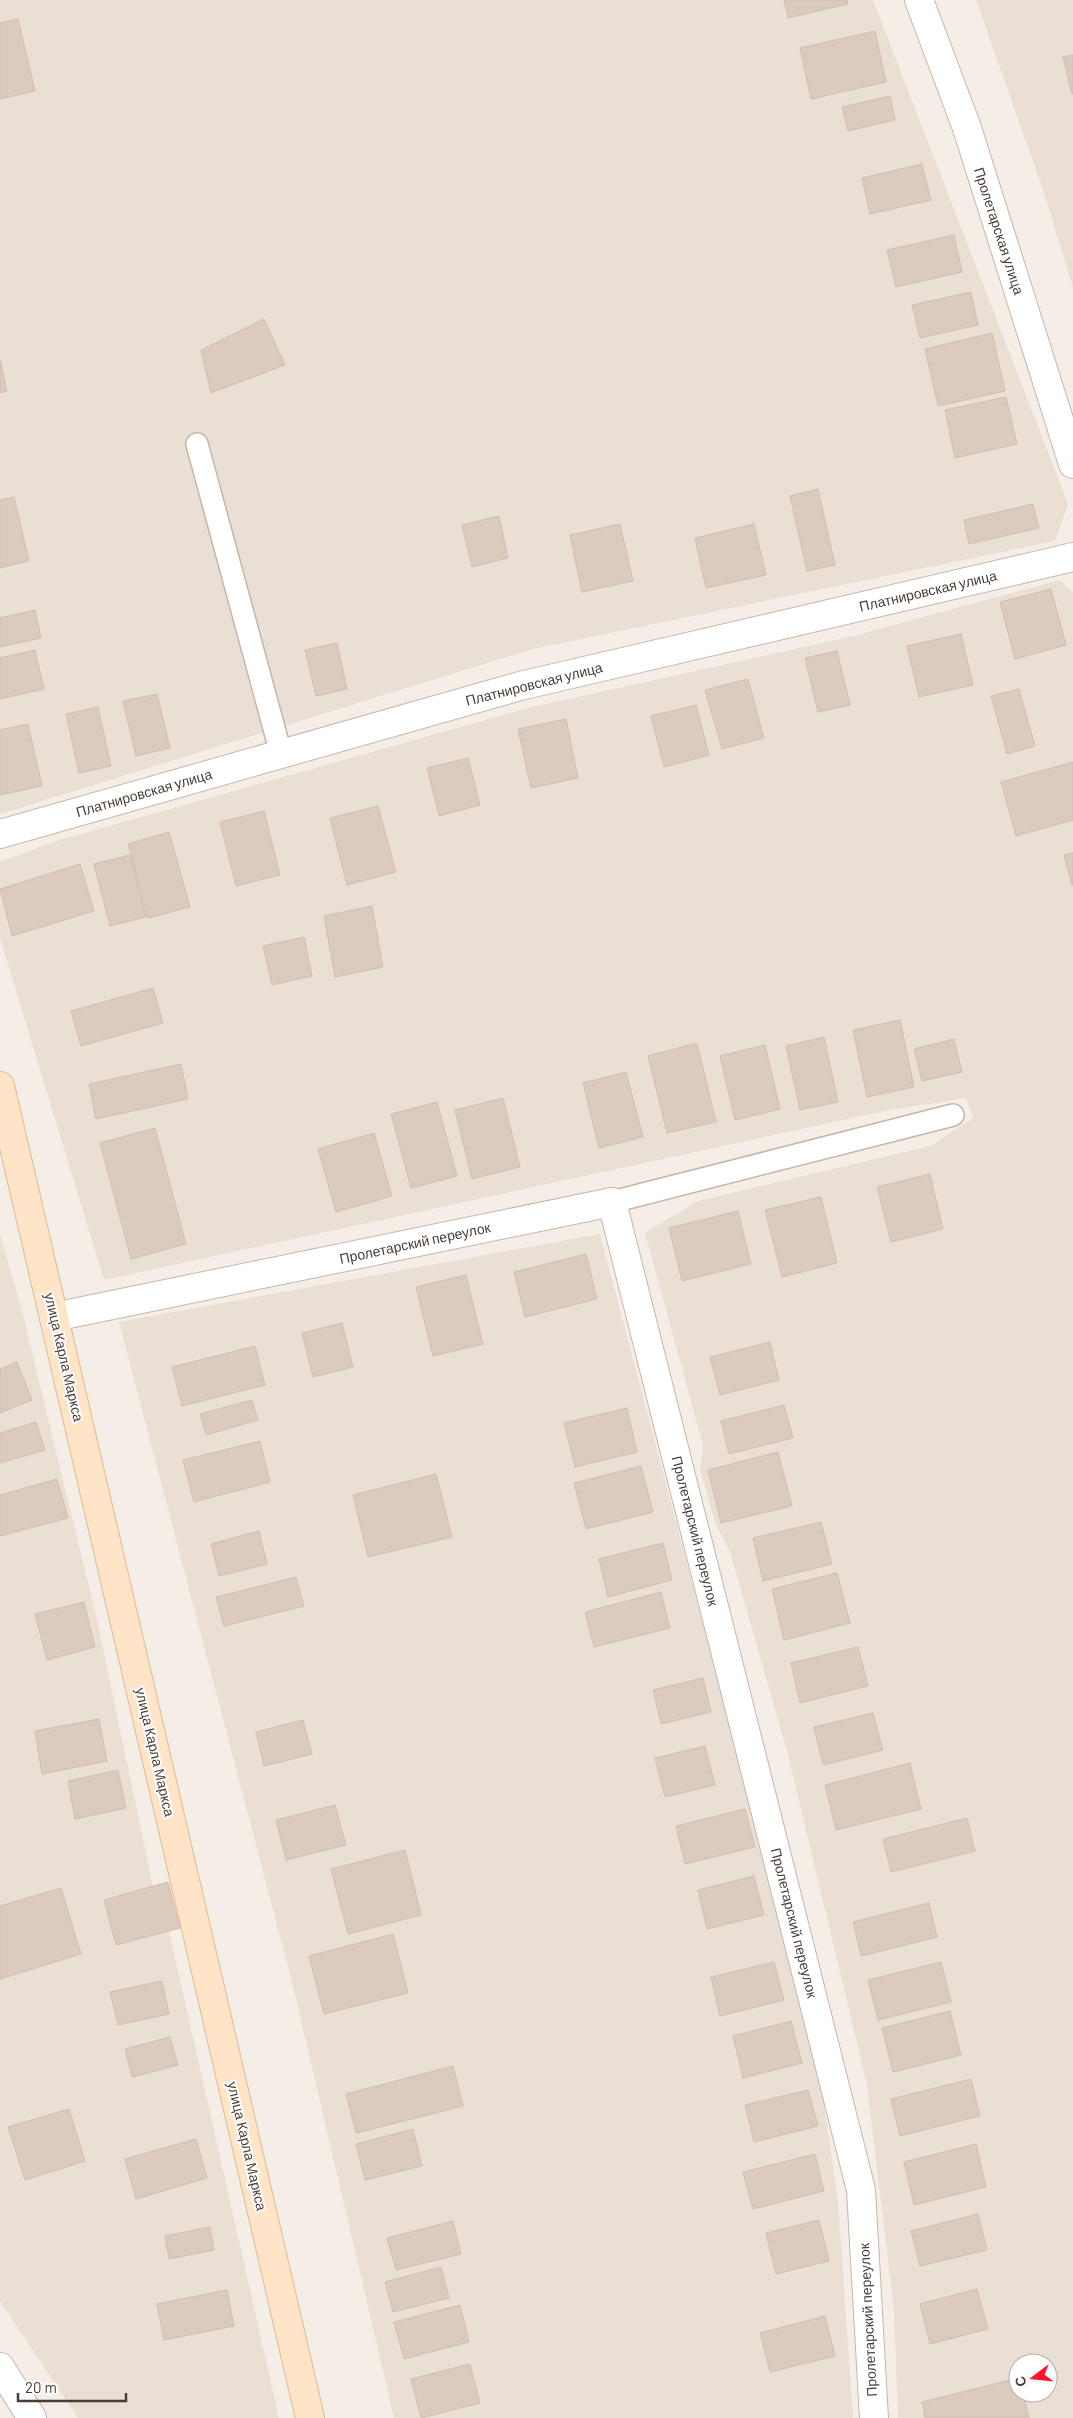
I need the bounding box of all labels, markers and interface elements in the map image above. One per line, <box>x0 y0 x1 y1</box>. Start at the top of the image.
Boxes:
street label: Пролетарская улица <box>971 165 1028 297</box>
street label: Платнировская улица <box>857 566 999 615</box>
street label: Платнировская улица <box>464 658 604 709</box>
street label: Платнировская улица <box>74 765 214 820</box>
street label: Пролетарский переулок <box>338 1218 493 1267</box>
street label: улица Карла Маркса <box>41 1291 88 1423</box>
street label: Пролетарский переулок <box>669 1454 723 1608</box>
street label: улица Карла Маркса <box>132 1686 179 1818</box>
street label: Пролетарский переулок <box>768 1846 822 2000</box>
street label: улица Карла Маркса <box>224 2080 271 2212</box>
street label: Пролетарский переулок <box>855 2242 880 2397</box>
north arrow <box>1008 2353 1058 2403</box>
scale bar <box>18 2370 125 2402</box>
text: С <box>1010 2375 1030 2389</box>
text: 20 m <box>25 2378 57 2396</box>

